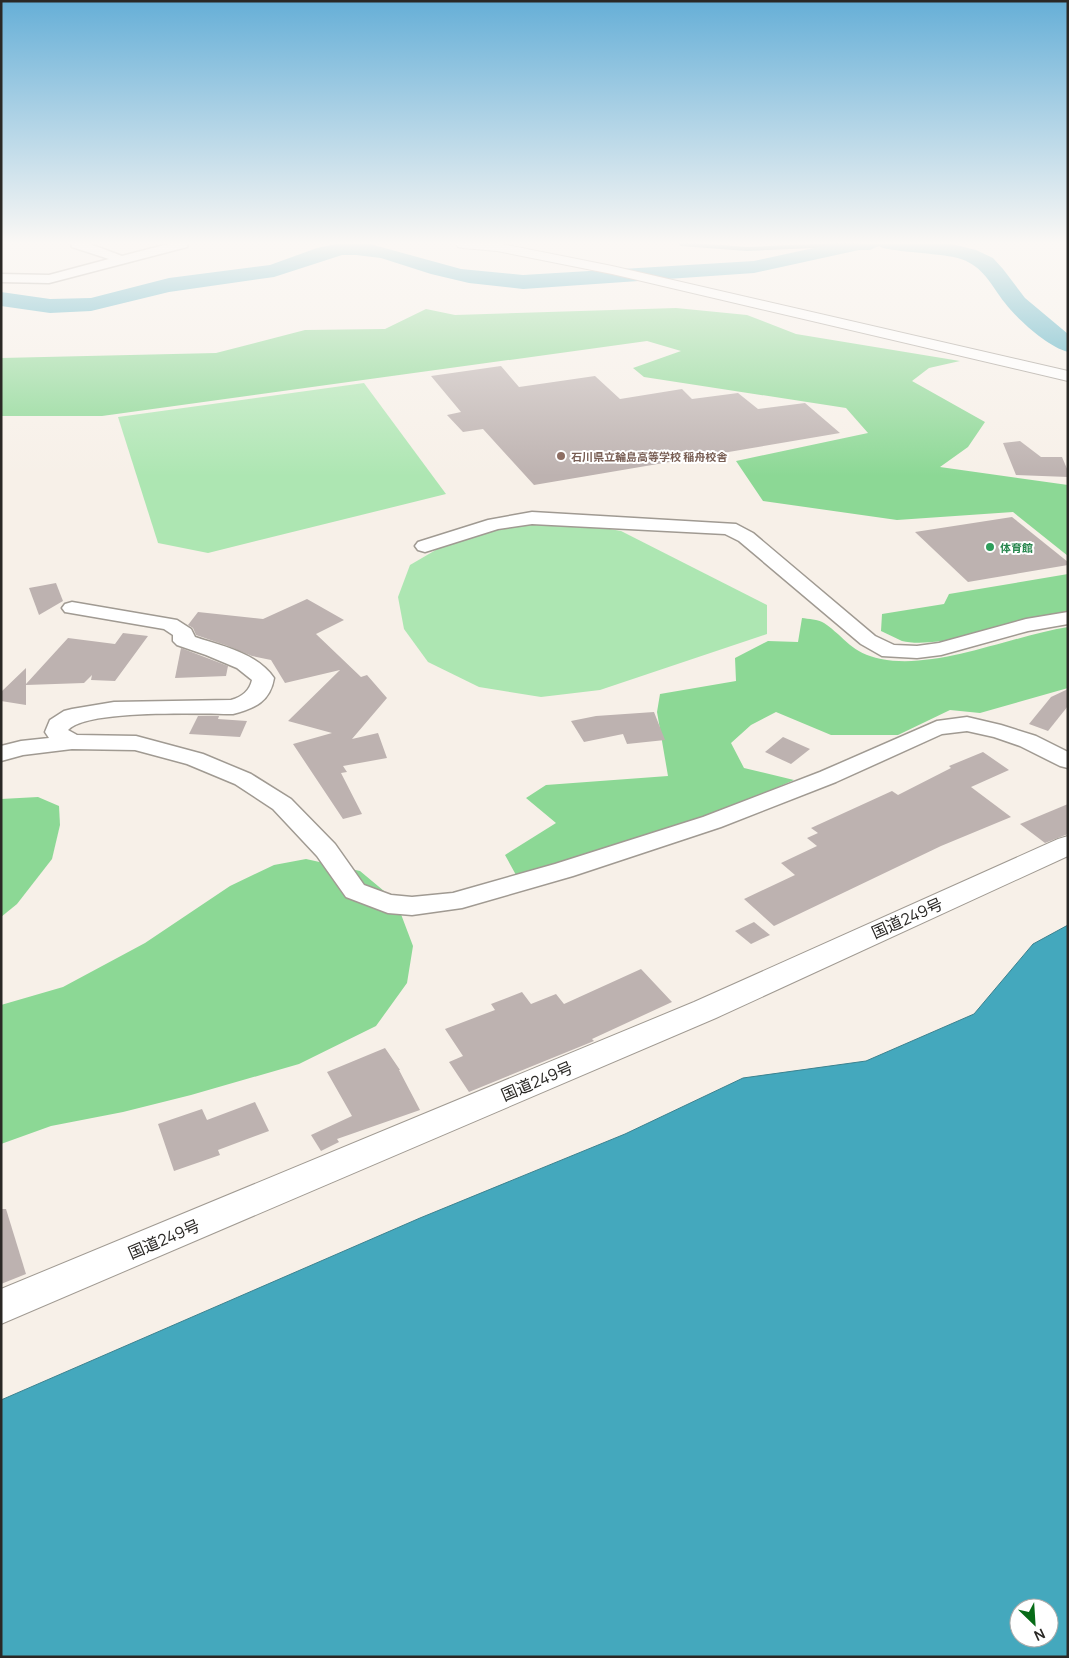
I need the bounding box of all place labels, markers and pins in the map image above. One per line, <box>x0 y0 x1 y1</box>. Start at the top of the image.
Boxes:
place label: 石川県立輪島高等学校 稲舟校舎 <box>571 449 728 464</box>
marker: 石川県立輪島高等学校 稲舟校舎 <box>555 450 567 462</box>
place label: 体育館 <box>1000 540 1033 555</box>
marker: 体育館 <box>984 541 996 553</box>

